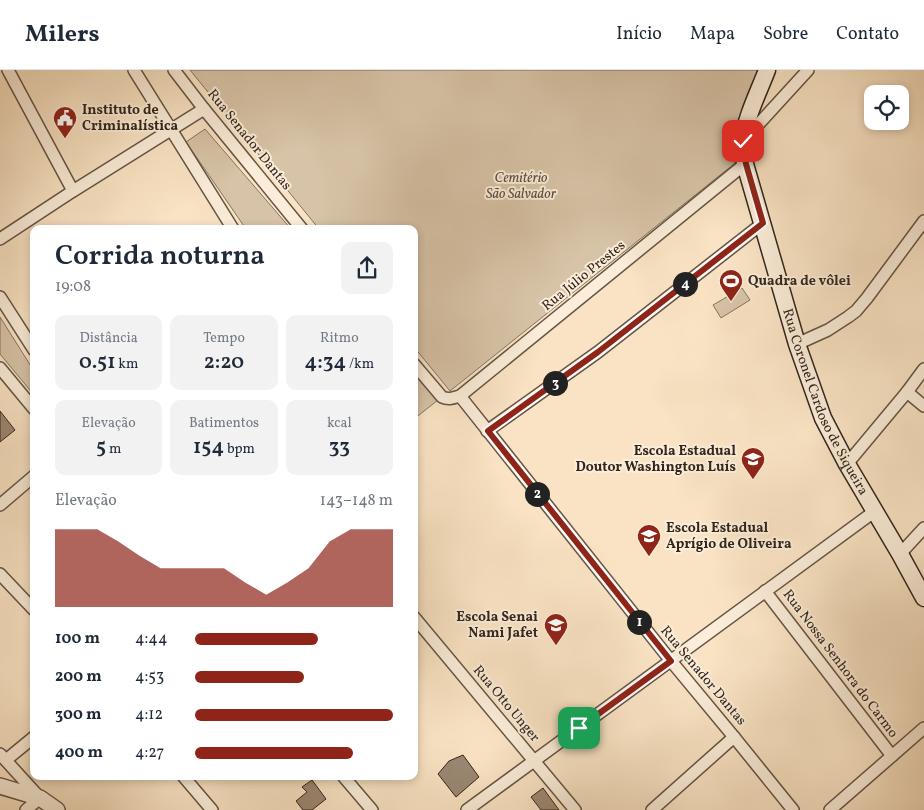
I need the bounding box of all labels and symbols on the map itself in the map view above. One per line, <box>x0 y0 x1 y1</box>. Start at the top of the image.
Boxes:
street label: Rua Senador Dantas <box>202 86 296 194</box>
place label: Instituto de Criminalística <box>82 101 178 136</box>
public building icon: Instituto de Criminalística <box>52 105 78 139</box>
pin <box>722 120 764 162</box>
park label: Cemitério São Salvador <box>486 169 557 204</box>
street label: Rua Júlio Prestes <box>538 236 630 316</box>
sports icon: Quadra de vôlei <box>718 268 744 302</box>
pin: 4 <box>672 272 698 296</box>
place label: Quadra de vôlei <box>748 272 851 291</box>
street label: Rua Coronel Cardoso de Siqueira <box>778 306 873 499</box>
pin: 3 <box>542 370 568 396</box>
place label: Escola Estadual Doutor Washington Luís <box>575 442 736 477</box>
school or university icon: Escola Estadual Doutor Washington Luís <box>740 446 766 480</box>
pin: 2 <box>524 482 550 506</box>
place label: Escola Estadual Aprígio de Oliveira <box>666 519 792 554</box>
school or university icon: Escola Estadual Aprígio de Oliveira <box>636 523 662 557</box>
street label: Rua Nossa Senhora do Carmo <box>778 586 902 742</box>
place label: Escola Senai Nami Jafet <box>456 608 538 643</box>
pin: 1 <box>626 610 652 634</box>
school or university icon: Escola Senai Nami Jafet <box>543 612 569 646</box>
street label: Rua Senador Dantas <box>656 622 750 730</box>
street label: Rua Otto Unger <box>468 662 544 746</box>
pin <box>558 707 600 749</box>

